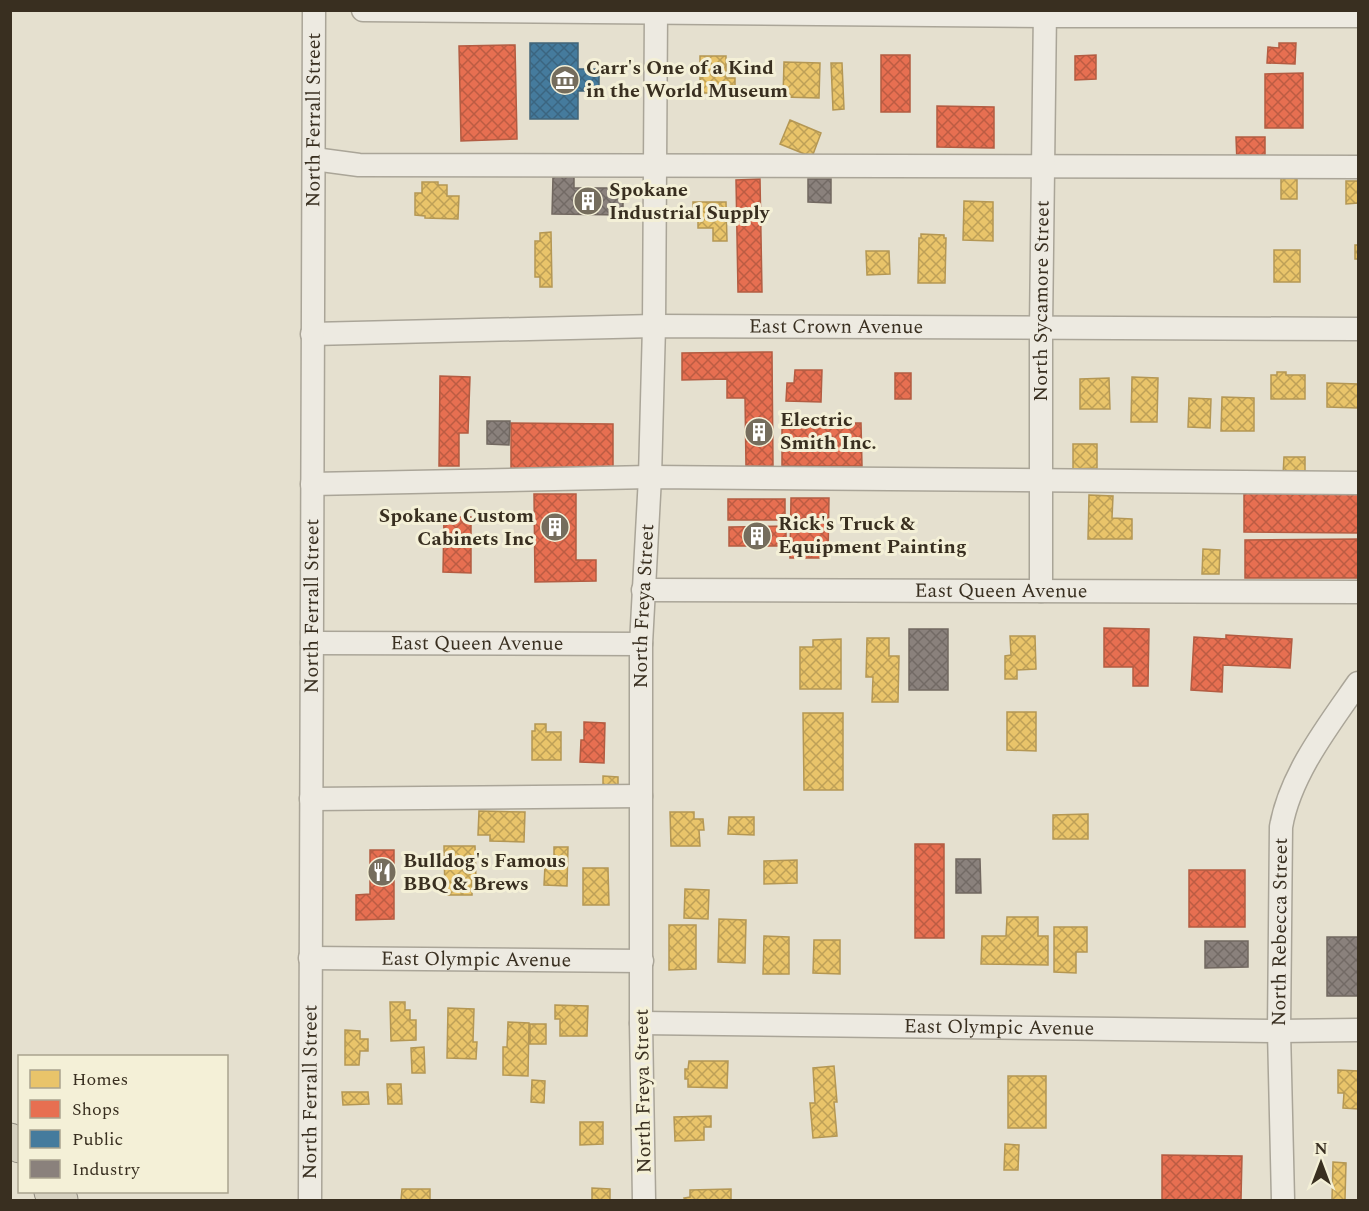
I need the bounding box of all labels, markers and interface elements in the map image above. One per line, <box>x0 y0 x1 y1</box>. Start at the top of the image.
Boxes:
street label: North Ferrall Street <box>298 32 329 208</box>
place label: Carr's One of a Kind in the World Museum <box>586 53 788 106</box>
museum icon: Carr's One of a Kind in the World Museum <box>549 64 581 96</box>
place label: Spokane Industrial Supply <box>609 175 771 228</box>
building icon: Spokane Industrial Supply <box>572 185 604 217</box>
street label: North Sycamore Street <box>1026 200 1058 402</box>
street label: East Crown Avenue <box>749 311 923 342</box>
place label: Electric Smith Inc. <box>780 405 877 458</box>
building icon: Electric Smith Inc. <box>743 416 775 448</box>
place label: Spokane Custom Cabinets Inc <box>379 501 534 554</box>
place label: Rick's Truck & Equipment Painting <box>778 509 967 562</box>
building icon: Spokane Custom Cabinets Inc <box>539 511 571 543</box>
street label: North Ferrall Street <box>297 518 327 694</box>
building icon: Rick's Truck & Equipment Painting <box>741 520 773 552</box>
street label: North Freya Street <box>626 523 662 688</box>
street label: East Queen Avenue <box>915 576 1087 606</box>
street label: East Queen Avenue <box>391 628 563 659</box>
street label: North Rebecca Street <box>1264 837 1296 1027</box>
place label: Bulldog's Famous BBQ & Brews <box>403 846 566 899</box>
restaurant icon: Bulldog's Famous BBQ & Brews <box>366 856 398 888</box>
street label: East Olympic Avenue <box>381 944 571 975</box>
street label: North Ferrall Street <box>295 1004 326 1180</box>
street label: North Freya Street <box>627 1008 659 1174</box>
street label: East Olympic Avenue <box>904 1011 1094 1044</box>
legend <box>18 1055 228 1193</box>
text: Homes <box>72 1066 128 1093</box>
text: Shops <box>72 1096 120 1123</box>
text: Public <box>72 1126 123 1153</box>
north arrow <box>1291 1133 1351 1193</box>
text: N <box>1314 1137 1328 1161</box>
text: Industry <box>72 1156 141 1183</box>

